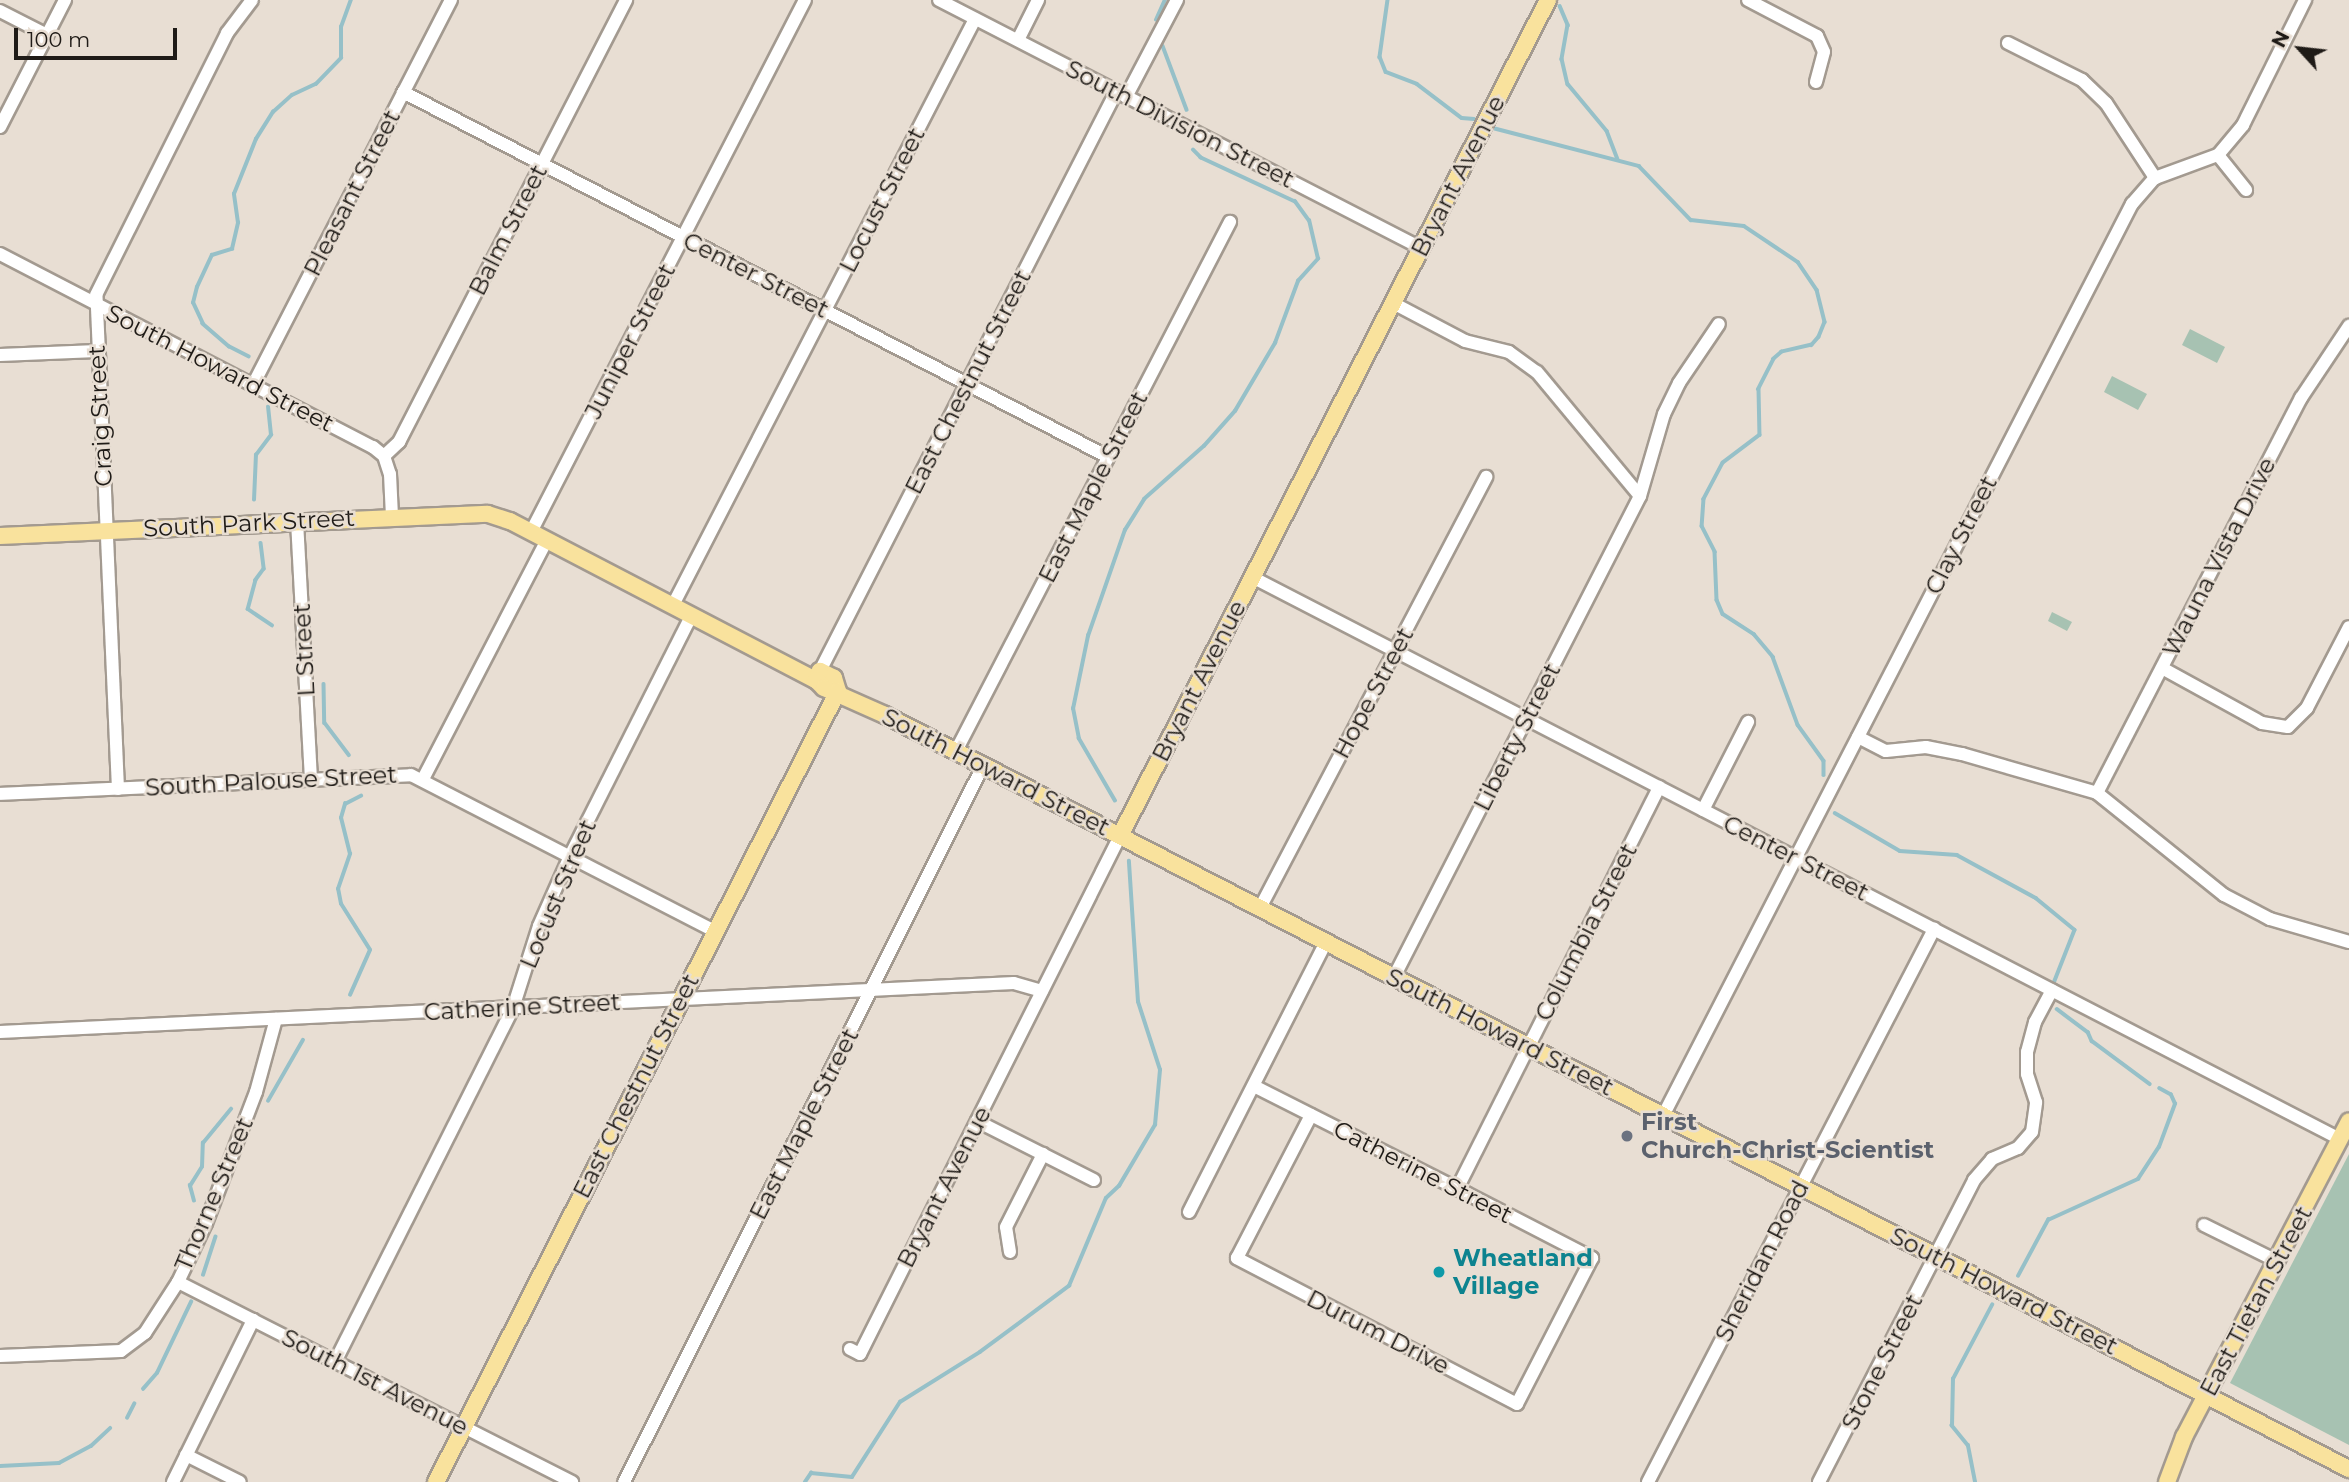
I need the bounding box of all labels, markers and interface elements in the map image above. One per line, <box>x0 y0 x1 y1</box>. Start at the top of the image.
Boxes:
scale bar <box>18 14 180 58</box>
north arrow <box>2265 14 2335 84</box>
text: 100 m <box>27 27 90 52</box>
text: N <box>2267 27 2295 51</box>
street label: South Division Street <box>1061 54 1299 194</box>
street label: Bryant Avenue <box>1405 91 1511 261</box>
street label: Pleasant Street <box>298 105 406 281</box>
street label: Locust Street <box>833 123 931 277</box>
street label: Balm Street <box>463 160 553 300</box>
street label: Center Street <box>678 226 834 324</box>
street label: Juniper Street <box>579 259 681 423</box>
street label: East Chestnut Street <box>899 265 1037 499</box>
street label: South Howard Street <box>101 298 339 438</box>
street label: Craig Street <box>82 345 118 487</box>
street label: East Maple Street <box>1032 386 1154 588</box>
street label: Wauna Vista Drive <box>2156 453 2282 661</box>
street label: Clay Street <box>1919 471 2003 599</box>
street label: South Park Street <box>142 503 356 543</box>
street label: Bryant Avenue <box>1146 596 1252 766</box>
street label: L Street <box>287 603 321 697</box>
street label: Hope Street <box>1326 623 1420 763</box>
street label: Liberty Street <box>1467 658 1567 816</box>
street label: South Howard Street <box>877 702 1115 842</box>
street label: South Palouse Street <box>144 760 398 802</box>
street label: Center Street <box>1718 809 1874 907</box>
street label: Locust Street <box>514 815 602 973</box>
street label: Columbia Street <box>1529 838 1643 1026</box>
street label: South Howard Street <box>1381 962 1619 1102</box>
street label: East Chestnut Street <box>567 969 705 1203</box>
street label: Catherine Street <box>423 987 621 1027</box>
street label: East Maple Street <box>743 1023 865 1225</box>
street label: Bryant Avenue <box>891 1102 997 1272</box>
place label: First Church-Christ-Scientist <box>1641 1108 1934 1164</box>
street label: Thorne Street <box>169 1113 259 1275</box>
street label: Catherine Street <box>1329 1114 1517 1230</box>
marker: First Church-Christ-Scientist <box>1619 1128 1635 1144</box>
street label: Sheridan Road <box>1709 1176 1815 1346</box>
street label: East Tietan Street <box>2194 1201 2318 1401</box>
street label: South Howard Street <box>1885 1221 2123 1361</box>
place label: Wheatland Village <box>1453 1244 1593 1300</box>
marker: Wheatland Village <box>1431 1264 1447 1280</box>
street label: Durum Drive <box>1302 1284 1454 1380</box>
street label: Stone Street <box>1835 1289 1929 1435</box>
street label: South 1st Avenue <box>277 1323 473 1441</box>

